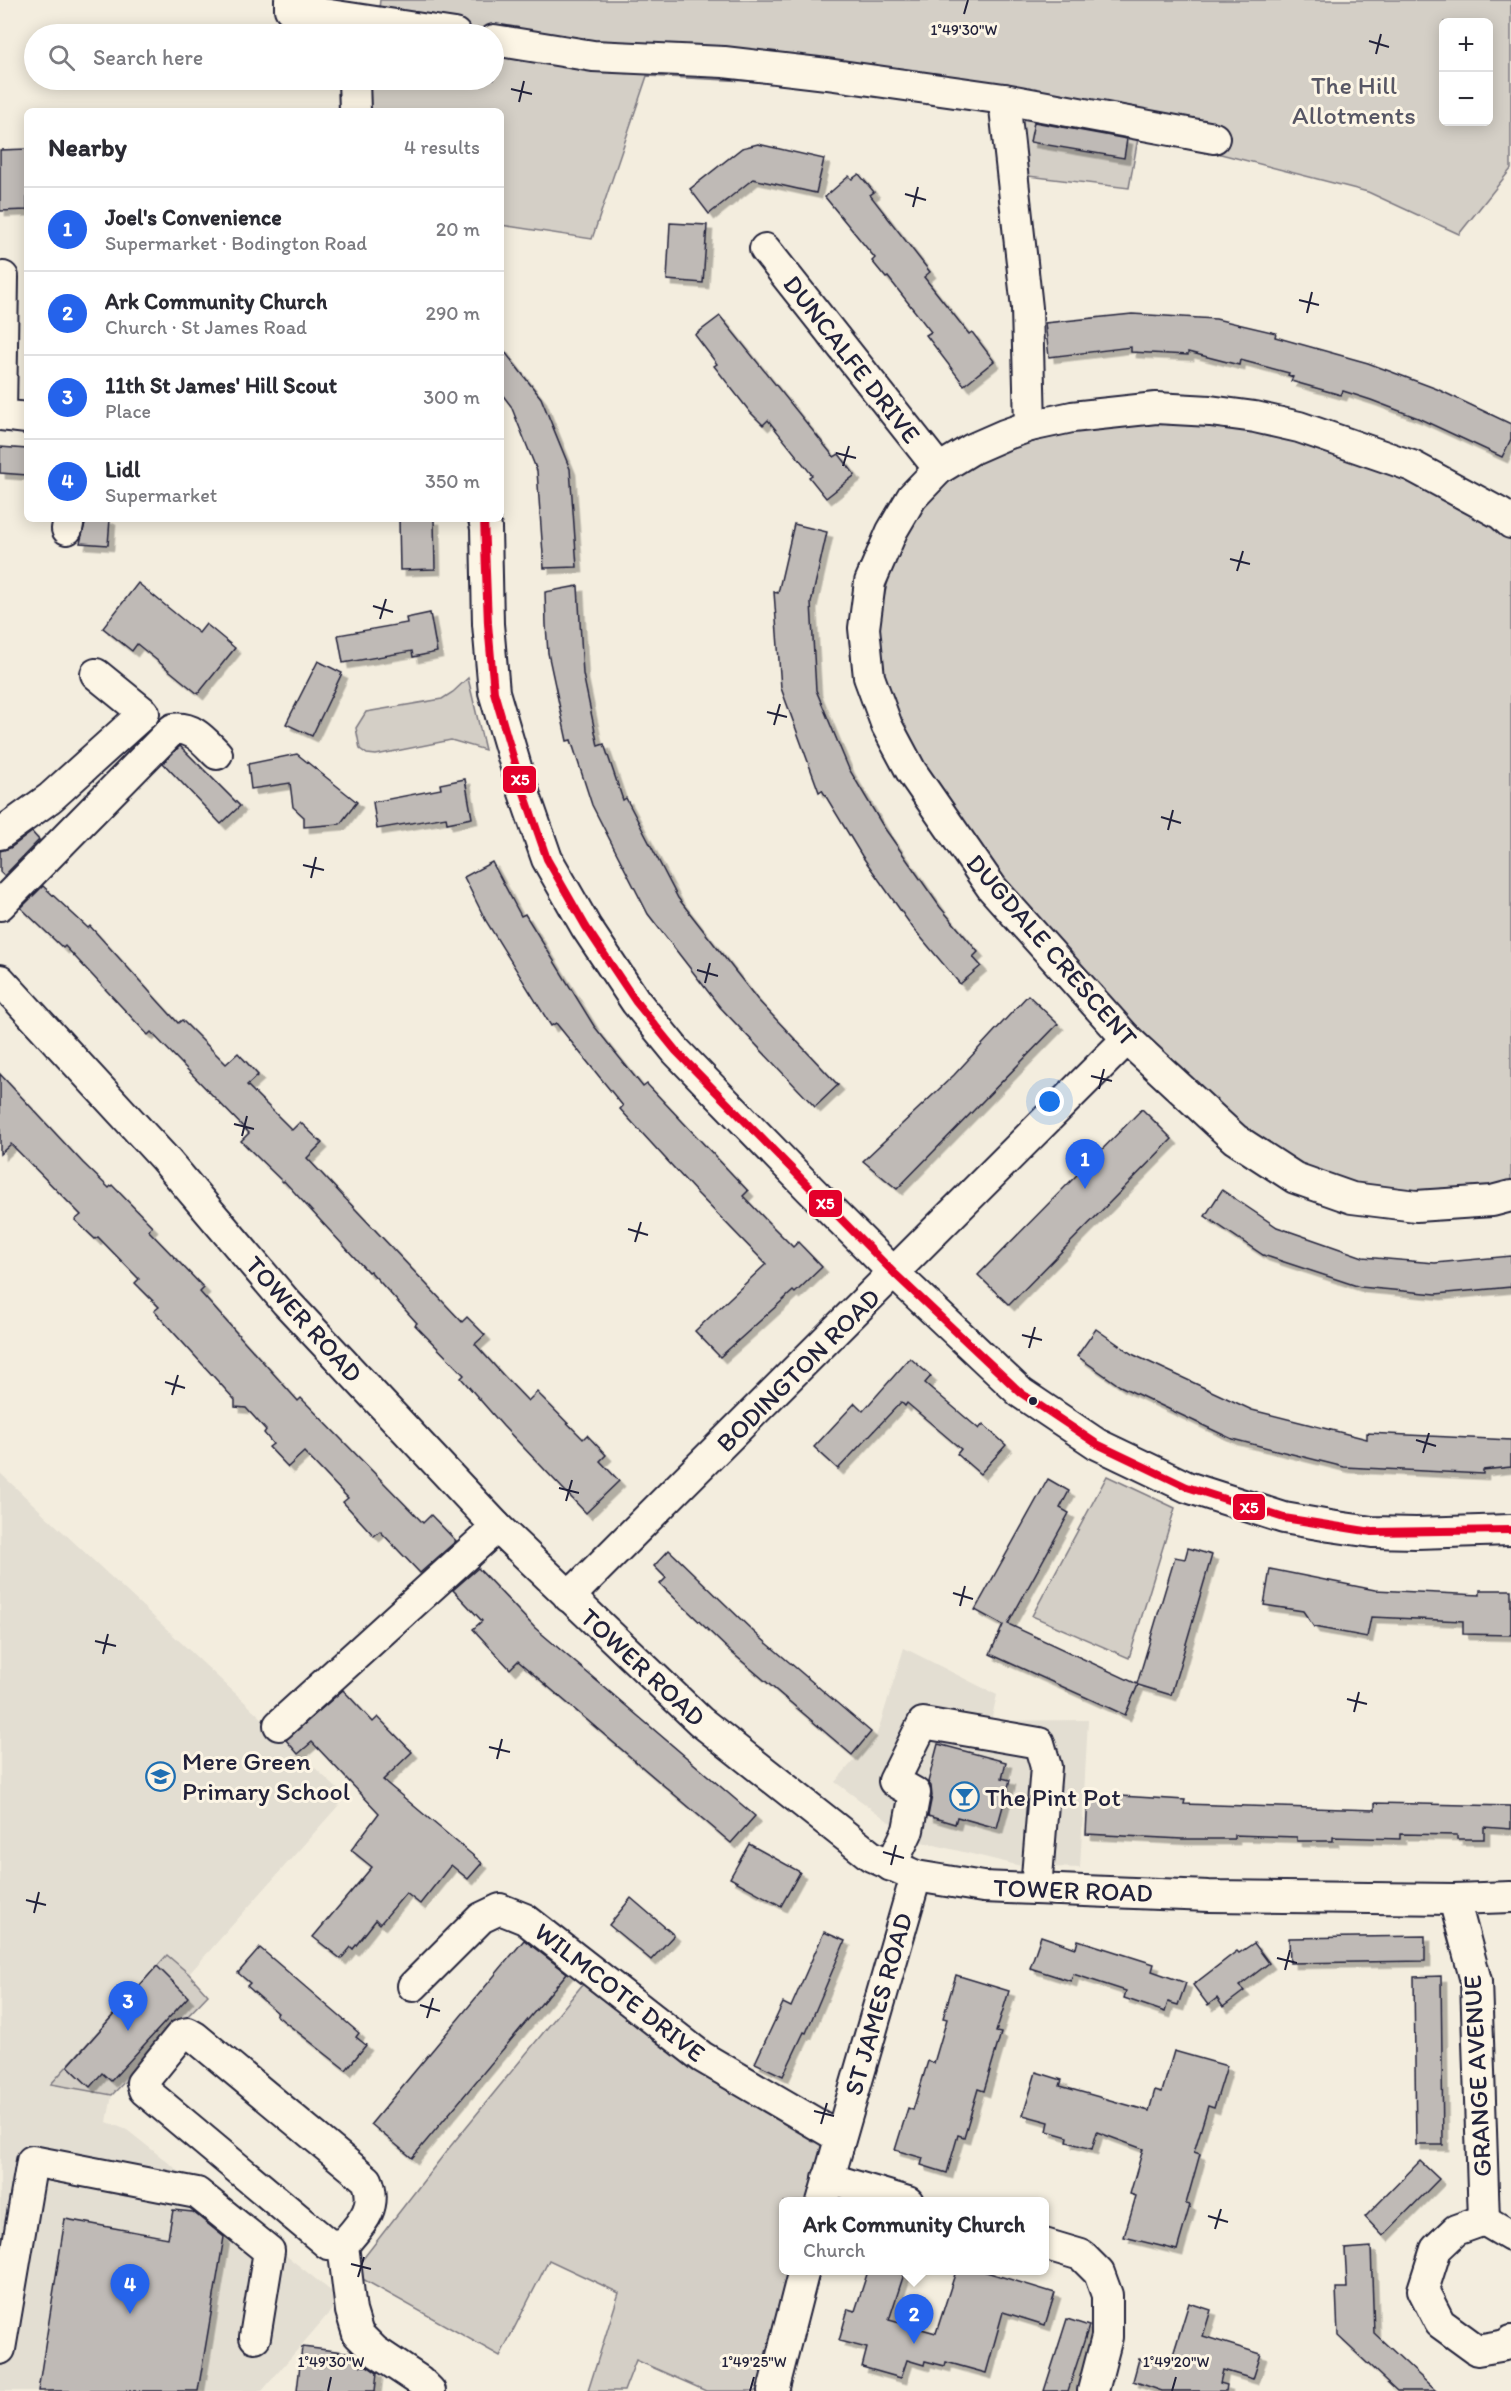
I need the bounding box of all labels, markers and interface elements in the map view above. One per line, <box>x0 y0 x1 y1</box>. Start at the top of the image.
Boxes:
map controls <box>1439 18 1493 126</box>
button: + <box>1439 18 1493 72</box>
text: 1°49'30"W <box>931 21 998 39</box>
search box <box>24 24 504 90</box>
icon: search <box>45 41 78 74</box>
text: Search here <box>93 44 203 71</box>
park label: The Hill Allotments <box>1292 69 1416 131</box>
button: − <box>1439 72 1493 126</box>
text: Nearby <box>48 131 127 163</box>
text: 4 results <box>404 135 480 159</box>
text: Joel's Convenience <box>105 204 282 231</box>
text: 1 <box>63 217 72 241</box>
text: 20 m <box>436 217 480 241</box>
text: Supermarket · Bodington Road <box>105 231 367 255</box>
street label: DUNCALFE DRIVE <box>776 269 928 449</box>
text: Ark Community Church <box>105 288 327 315</box>
text: 2 <box>62 301 73 325</box>
text: 290 m <box>425 301 480 325</box>
text: Church · St James Road <box>105 315 307 339</box>
text: 11th St James' Hill Scout <box>105 372 337 399</box>
text: 3 <box>62 385 73 409</box>
text: 300 m <box>423 385 480 409</box>
text: Place <box>105 399 151 423</box>
text: Lidl <box>105 456 140 483</box>
text: 4 <box>61 469 74 493</box>
text: 350 m <box>425 469 480 493</box>
text: Supermarket <box>105 483 217 507</box>
line badge: X5 <box>502 765 537 794</box>
text: X5 <box>511 770 530 789</box>
street label: DUGDALE CRESCENT <box>960 847 1145 1053</box>
your location <box>1035 1087 1064 1116</box>
pin: 1 <box>1066 1140 1104 1189</box>
line badge: X5 <box>808 1189 843 1218</box>
text: X5 <box>816 1194 835 1213</box>
street label: TOWER ROAD <box>239 1249 369 1389</box>
street label: BODINGTON ROAD <box>709 1281 887 1459</box>
unlabelled marker <box>1027 1395 1039 1407</box>
line badge: X5 <box>1232 1493 1266 1521</box>
text: X5 <box>1240 1498 1259 1517</box>
street label: TOWER ROAD <box>574 1601 712 1733</box>
place label: Mere Green Primary School <box>182 1745 350 1807</box>
school or university icon: Mere Green Primary School <box>145 1760 177 1792</box>
bar icon: The Pint Pot <box>948 1781 980 1813</box>
place label: The Pint Pot <box>985 1781 1121 1813</box>
street label: TOWER ROAD <box>993 1871 1153 1909</box>
street label: ST JAMES ROAD <box>837 1909 919 2099</box>
street label: WILMCOTE DRIVE <box>528 1915 712 2069</box>
street label: GRANGE AVENUE <box>1456 1974 1498 2178</box>
pin: 3 <box>108 1982 148 2031</box>
popup <box>779 2197 1049 2275</box>
text: Ark Community Church <box>803 2211 1025 2238</box>
text: Church <box>803 2238 865 2262</box>
pin: 4 <box>110 2264 150 2314</box>
pin: 2 <box>894 2294 934 2344</box>
text: 1°49'30"W <box>298 2353 365 2371</box>
text: 1°49'25"W <box>721 2353 787 2371</box>
text: 1°49'20"W <box>1143 2353 1209 2371</box>

